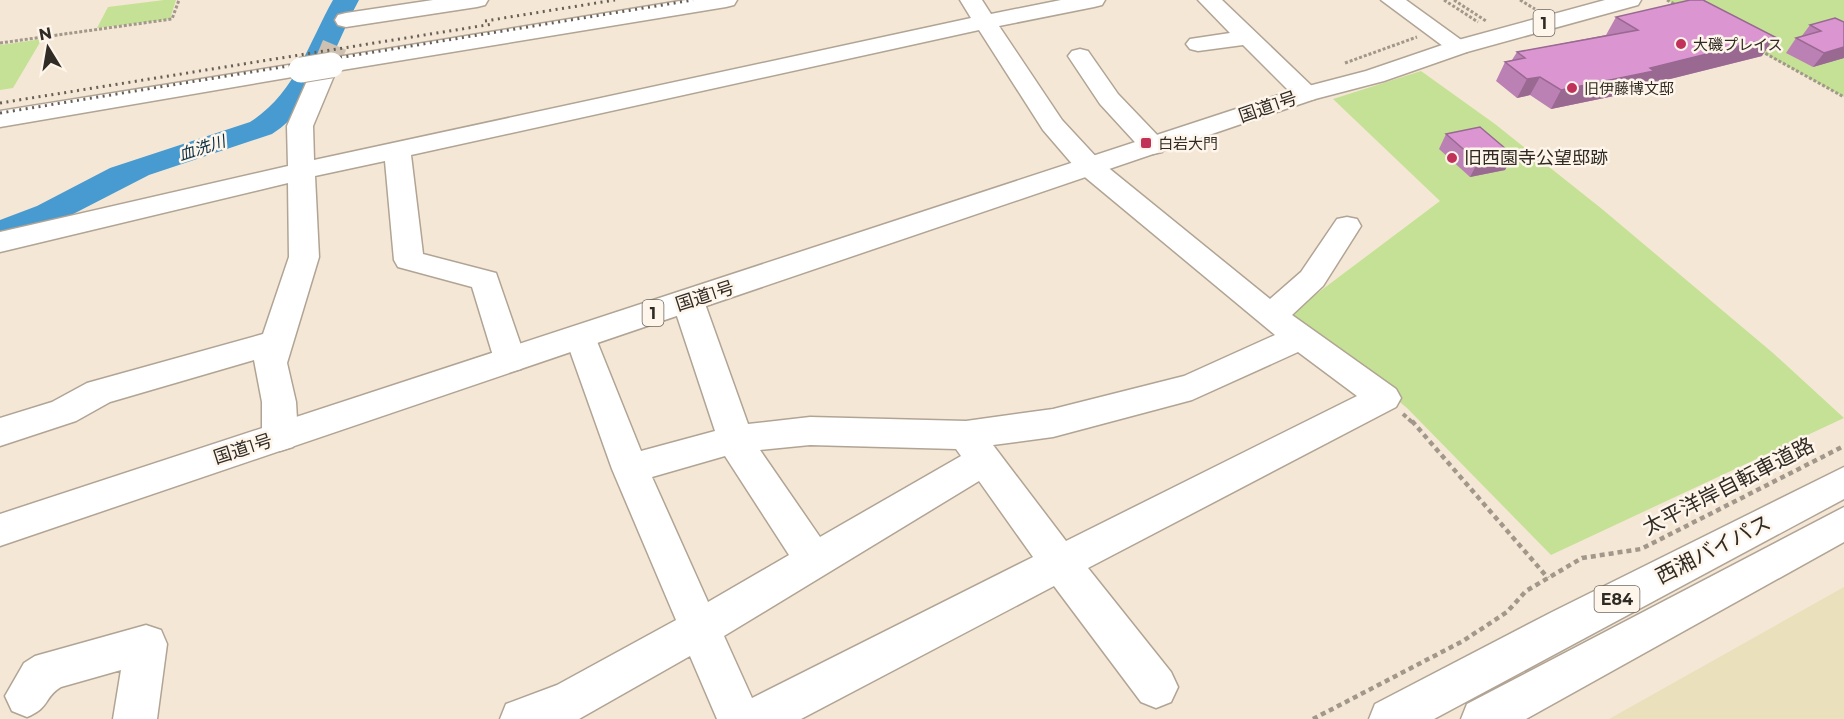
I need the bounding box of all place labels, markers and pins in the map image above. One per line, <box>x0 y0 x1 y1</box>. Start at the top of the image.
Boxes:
place label: 大磯プレイス <box>1693 35 1783 54</box>
marker: 大磯プレイス <box>1674 37 1688 51</box>
place label: 旧伊藤博文邸 <box>1584 79 1674 98</box>
marker: 旧伊藤博文邸 <box>1565 81 1579 95</box>
place label: 白岩大門 <box>1158 134 1218 153</box>
marker: 白岩大門 <box>1139 136 1153 150</box>
place label: 旧西園寺公望邸跡 <box>1464 147 1608 169</box>
marker: 旧西園寺公望邸跡 <box>1445 151 1459 165</box>

